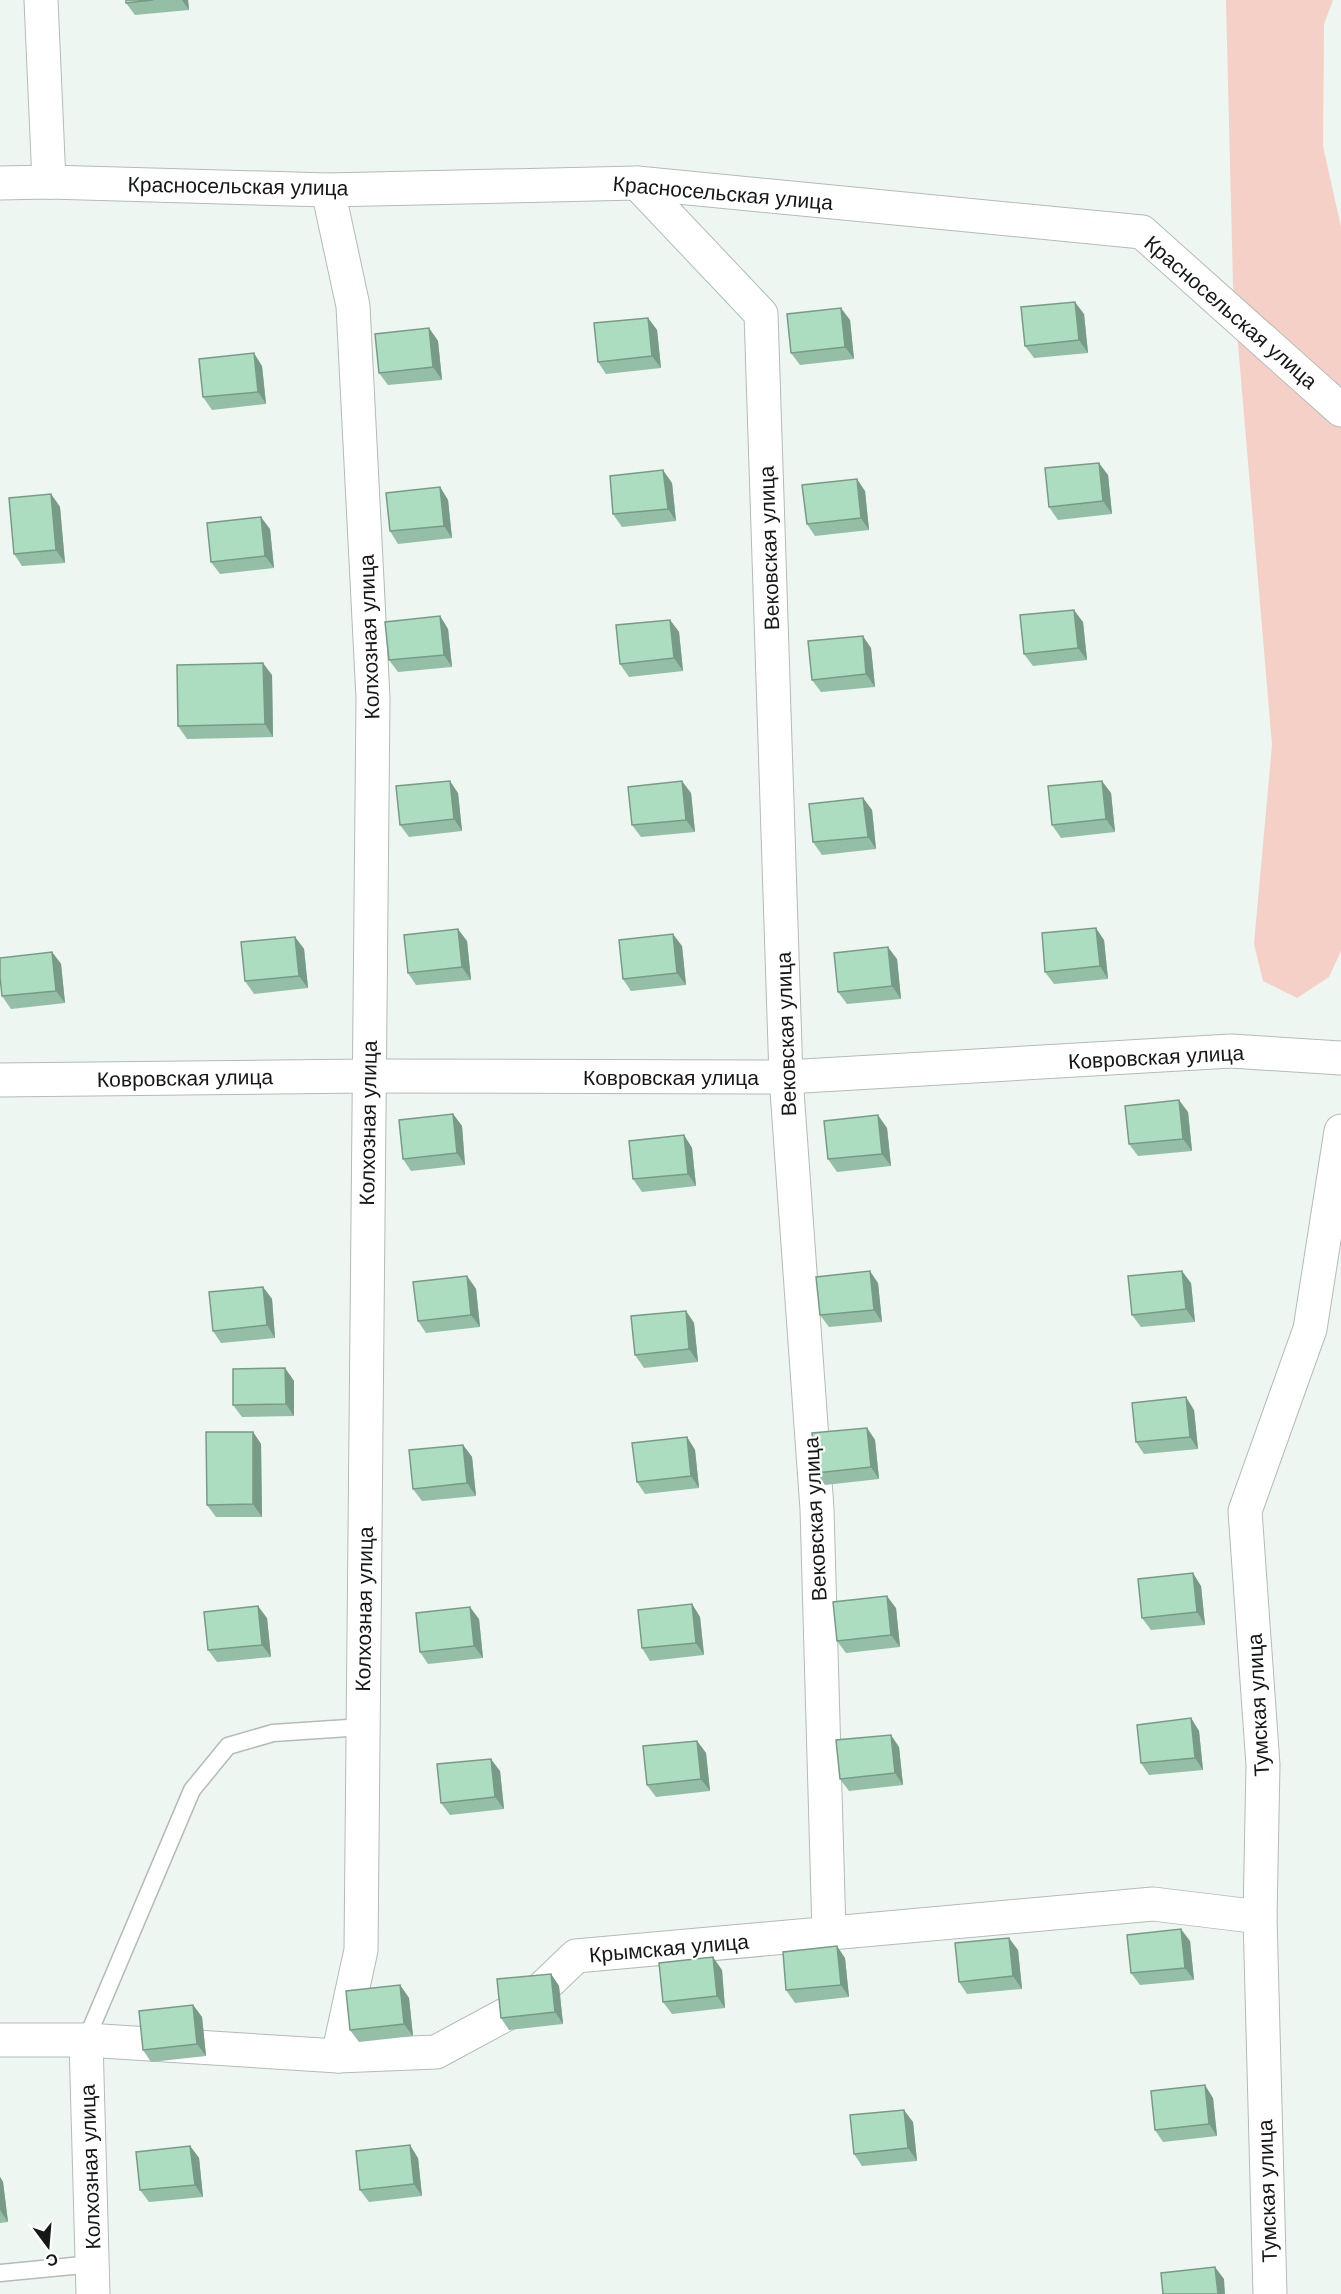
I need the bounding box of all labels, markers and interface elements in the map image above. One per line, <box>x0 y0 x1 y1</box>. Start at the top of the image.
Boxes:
street label: Красносельская улица <box>612 172 834 214</box>
street label: Красносельская улица <box>127 173 349 199</box>
street label: Красносельская улица <box>1140 231 1322 393</box>
street label: Вековская улица <box>755 465 783 631</box>
street label: Колхозная улица <box>355 554 383 720</box>
street label: Вековская улица <box>772 951 800 1117</box>
street label: Колхозная улица <box>355 1040 381 1206</box>
street label: Ковровская улица <box>1067 1041 1245 1073</box>
street label: Ковровская улица <box>97 1065 274 1091</box>
street label: Ковровская улица <box>583 1066 759 1089</box>
street label: Вековская улица <box>799 1436 831 1602</box>
street label: Колхозная улица <box>351 1526 377 1692</box>
street label: Тумская улица <box>1243 1633 1273 1777</box>
street label: Крымская улица <box>588 1930 750 1966</box>
street label: Колхозная улица <box>76 2084 104 2250</box>
street label: Тумская улица <box>1253 2119 1281 2263</box>
north arrow <box>18 2216 78 2276</box>
text: С <box>44 2250 60 2270</box>

